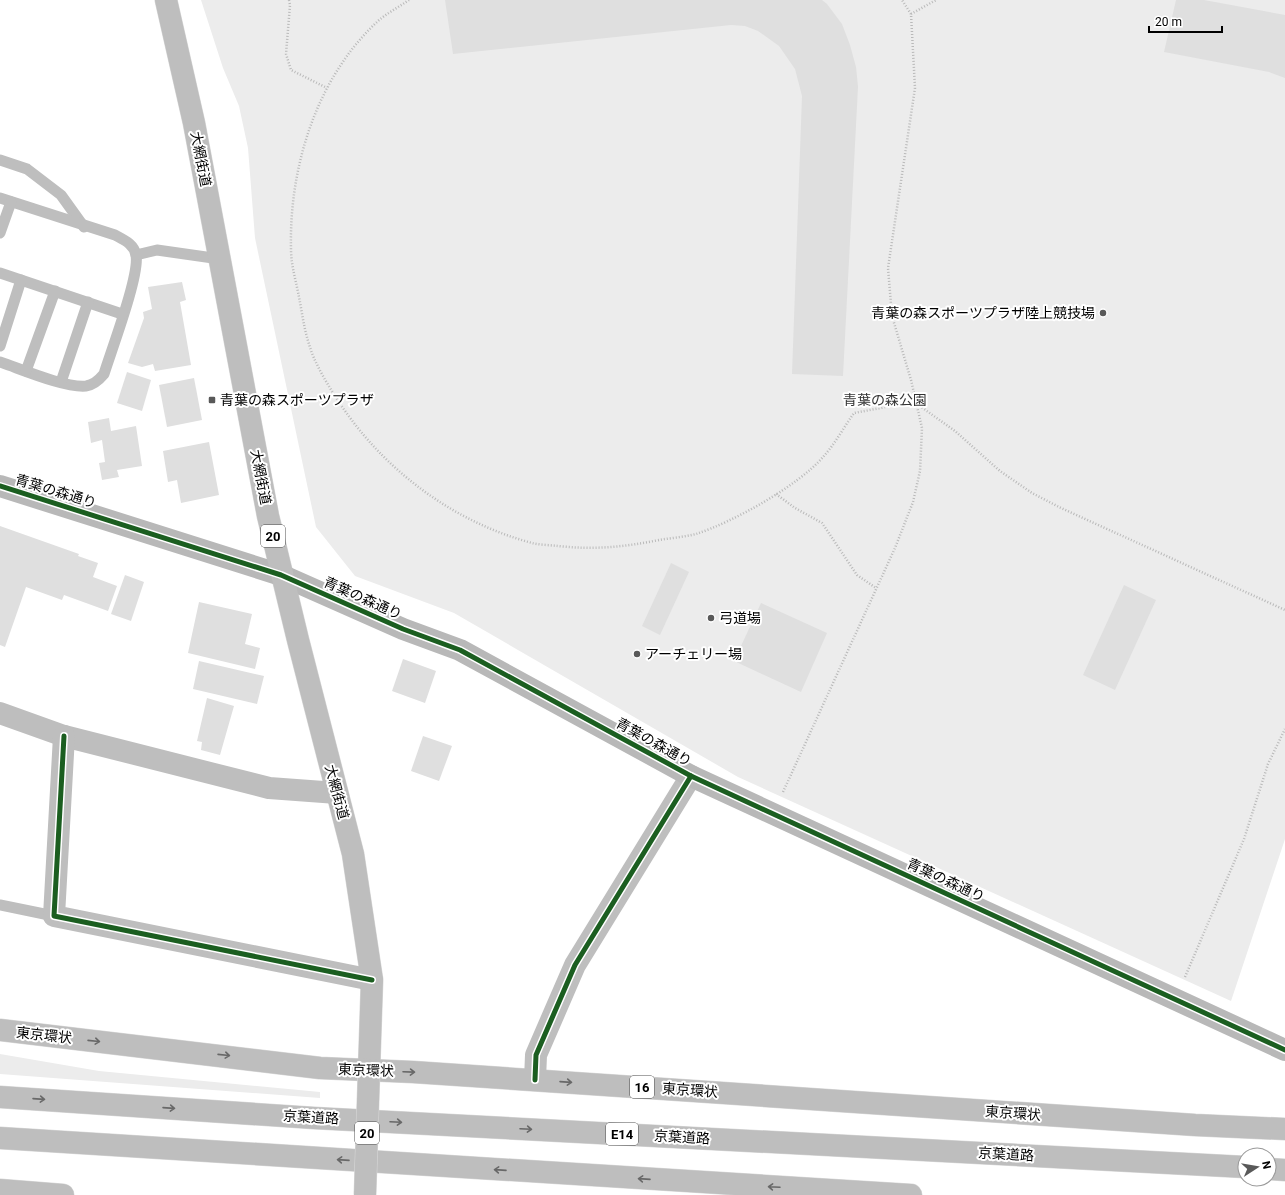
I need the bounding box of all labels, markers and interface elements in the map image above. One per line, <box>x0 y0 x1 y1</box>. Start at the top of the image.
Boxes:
scale bar <box>1149 8 1222 34</box>
text: 20 m <box>1155 15 1182 29</box>
street label: 大網街道 <box>188 130 214 188</box>
place label: 青葉の森スポーツプラザ陸上競技場 <box>871 305 1095 321</box>
marker: 青葉の森スポーツプラザ陸上競技場 <box>1098 308 1108 318</box>
place label: 青葉の森スポーツプラザ <box>220 392 374 408</box>
park label: 青葉の森公園 <box>843 392 927 408</box>
marker: 青葉の森スポーツプラザ <box>207 395 217 405</box>
street label: 大網街道 <box>248 448 274 506</box>
street label: 青葉の森通り <box>13 471 99 511</box>
road number: 20 <box>261 525 285 547</box>
street label: 青葉の森通り <box>321 574 405 622</box>
place label: 弓道場 <box>719 610 761 626</box>
marker: 弓道場 <box>706 613 716 623</box>
place label: アーチェリー場 <box>645 646 742 662</box>
marker: アーチェリー場 <box>632 649 642 659</box>
street label: 青葉の森通り <box>613 715 695 769</box>
street label: 大網街道 <box>322 763 352 821</box>
street label: 青葉の森通り <box>905 855 987 905</box>
street label: 東京環状 <box>15 1024 73 1046</box>
one-way arrow <box>87 1037 100 1045</box>
one-way arrow <box>217 1052 230 1059</box>
street label: 東京環状 <box>338 1061 394 1079</box>
one-way arrow <box>402 1068 415 1075</box>
road number: 16 <box>630 1076 654 1098</box>
one-way arrow <box>559 1078 572 1085</box>
street label: 東京環状 <box>662 1080 718 1100</box>
one-way arrow <box>32 1096 45 1103</box>
street label: 東京環状 <box>985 1103 1041 1123</box>
one-way arrow <box>162 1104 175 1111</box>
street label: 京葉道路 <box>283 1108 339 1126</box>
one-way arrow <box>389 1118 402 1126</box>
road number: 20 <box>355 1122 379 1144</box>
road number: E14 <box>606 1123 638 1145</box>
one-way arrow <box>519 1125 532 1132</box>
street label: 京葉道路 <box>654 1128 710 1146</box>
street label: 京葉道路 <box>978 1145 1034 1163</box>
north arrow <box>1237 1147 1277 1187</box>
one-way arrow <box>337 1156 350 1163</box>
text: N <box>1259 1160 1274 1170</box>
one-way arrow <box>494 1166 507 1173</box>
one-way arrow <box>638 1176 651 1183</box>
one-way arrow <box>768 1183 781 1191</box>

